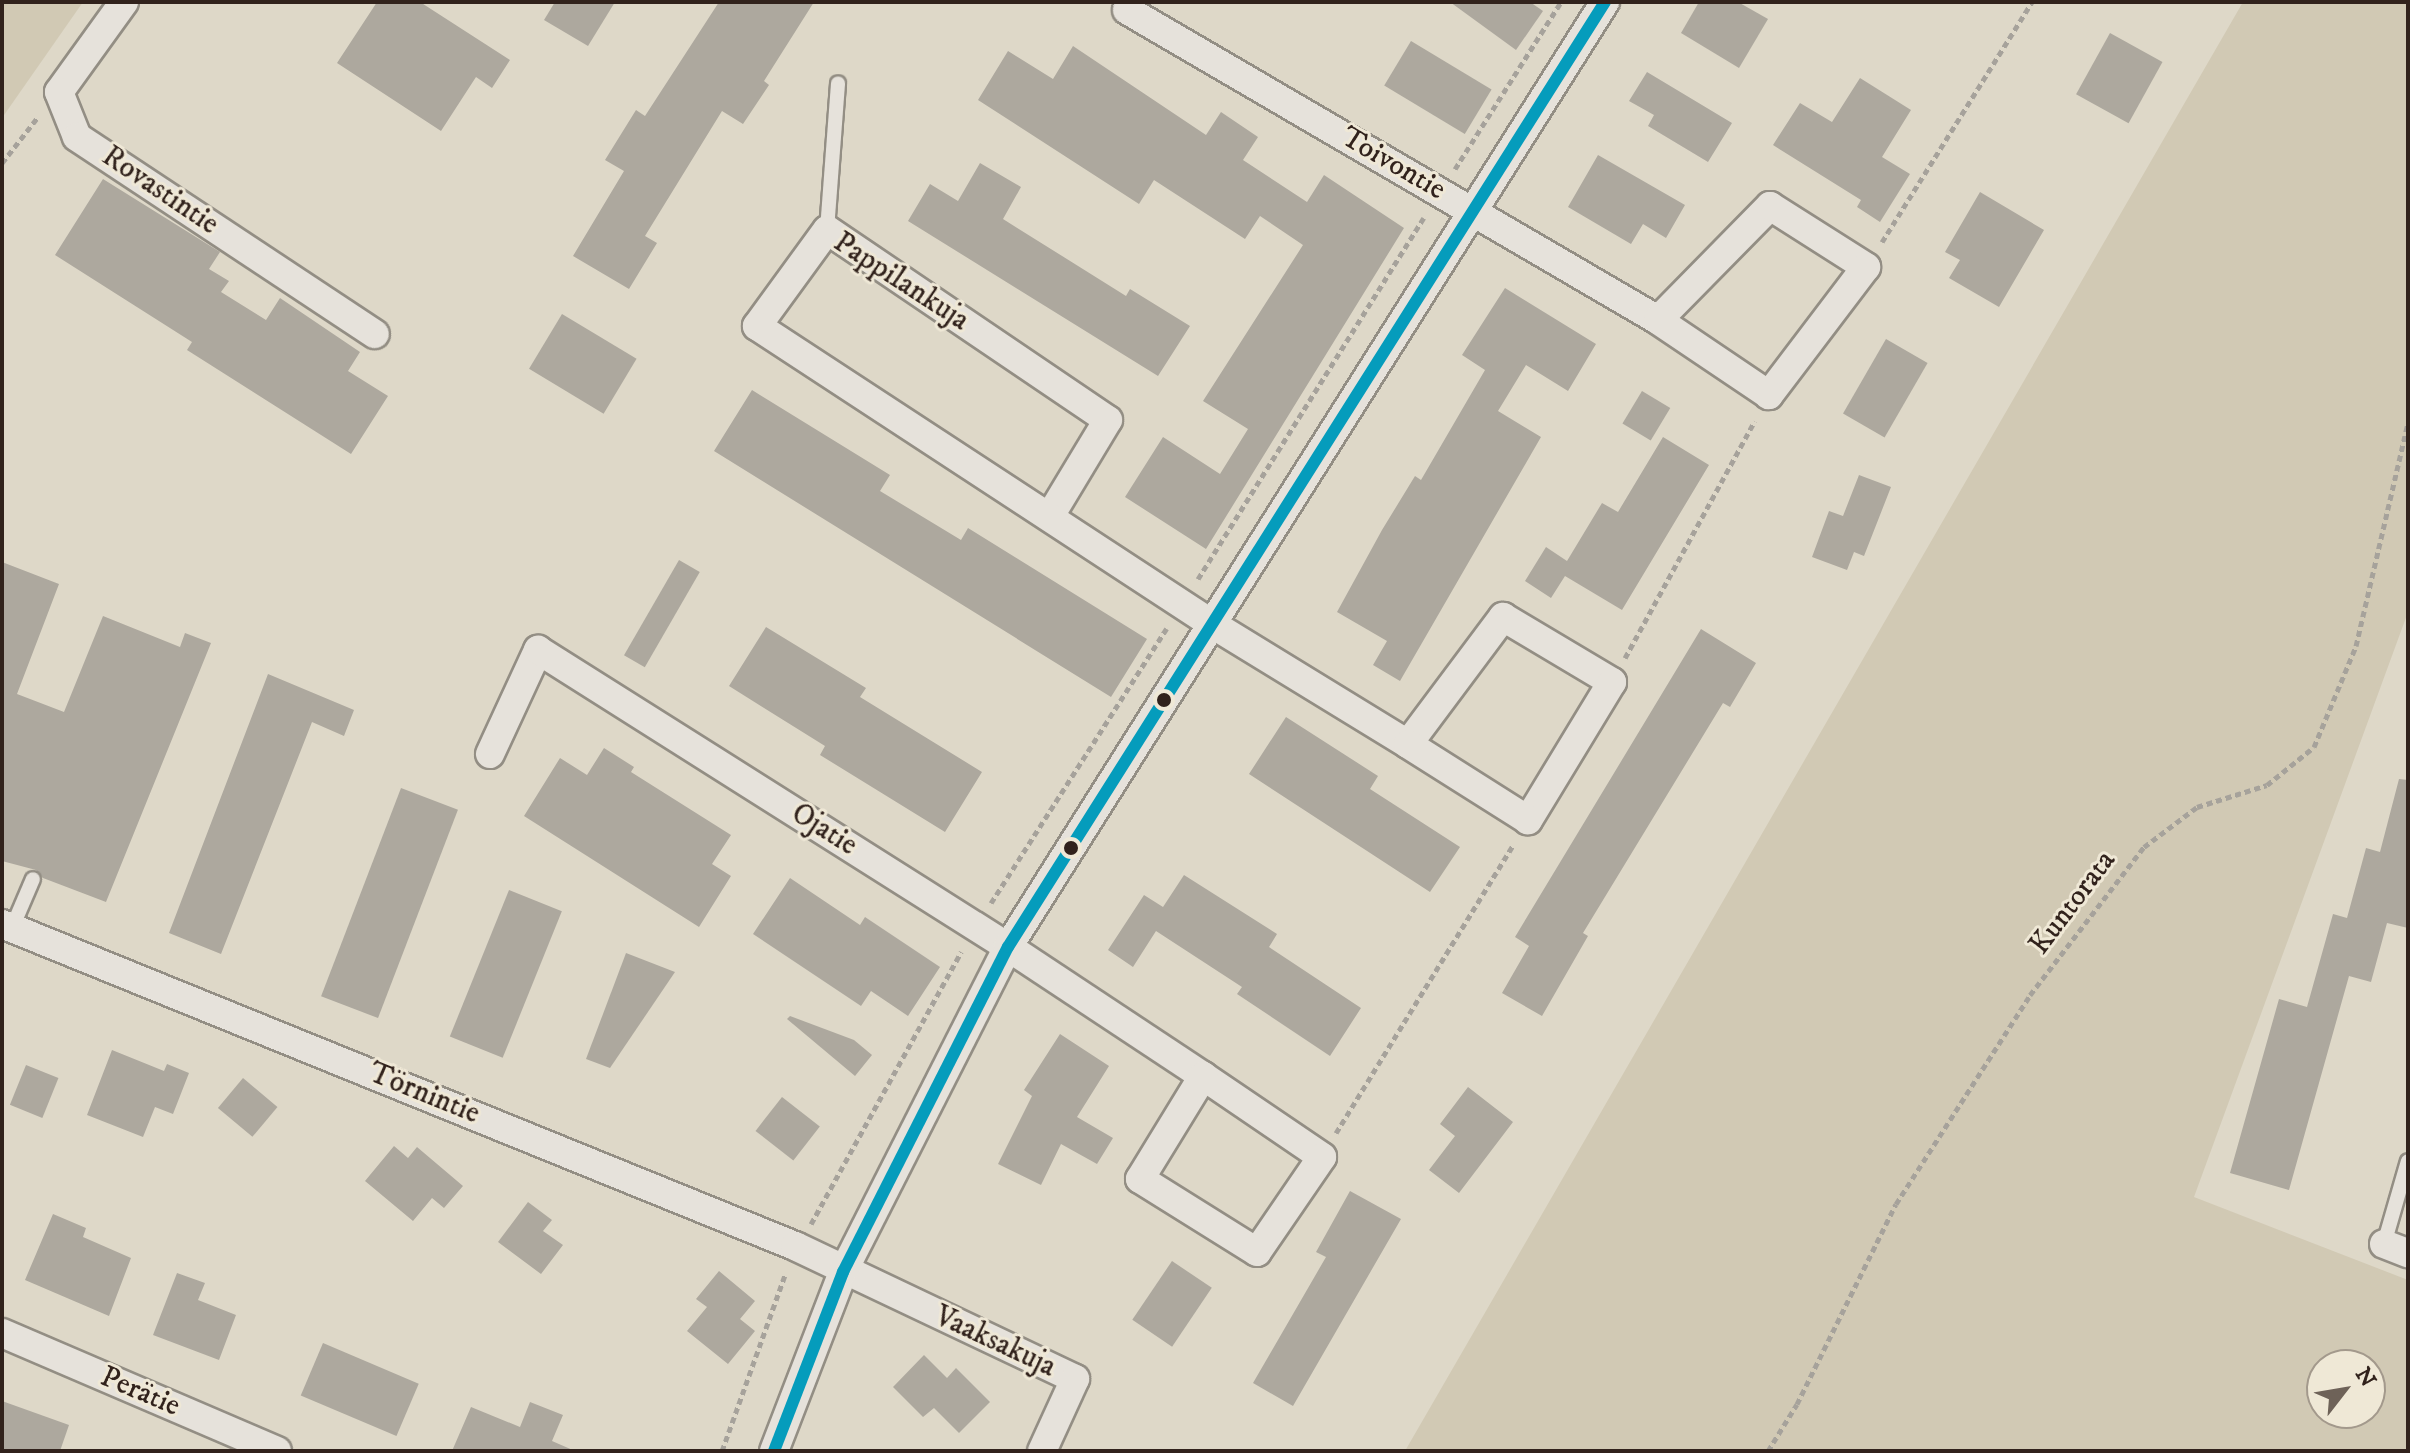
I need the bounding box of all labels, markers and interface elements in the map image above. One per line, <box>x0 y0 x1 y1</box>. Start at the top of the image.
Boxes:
street label: Toivontie <box>1334 120 1452 208</box>
street label: Rovastintie <box>95 139 225 243</box>
street label: Pappilankuja <box>826 225 976 339</box>
unlabelled marker <box>1156 692 1172 708</box>
street label: Ojatie <box>784 796 864 864</box>
unlabelled marker <box>1063 840 1079 856</box>
street label: Kuntorata <box>2022 844 2124 962</box>
street label: Törnintie <box>363 1056 485 1132</box>
street label: Vaaksakuja <box>929 1298 1061 1386</box>
north arrow <box>2306 1349 2386 1429</box>
street label: Perätie <box>95 1359 185 1425</box>
text: N <box>2349 1363 2382 1392</box>

